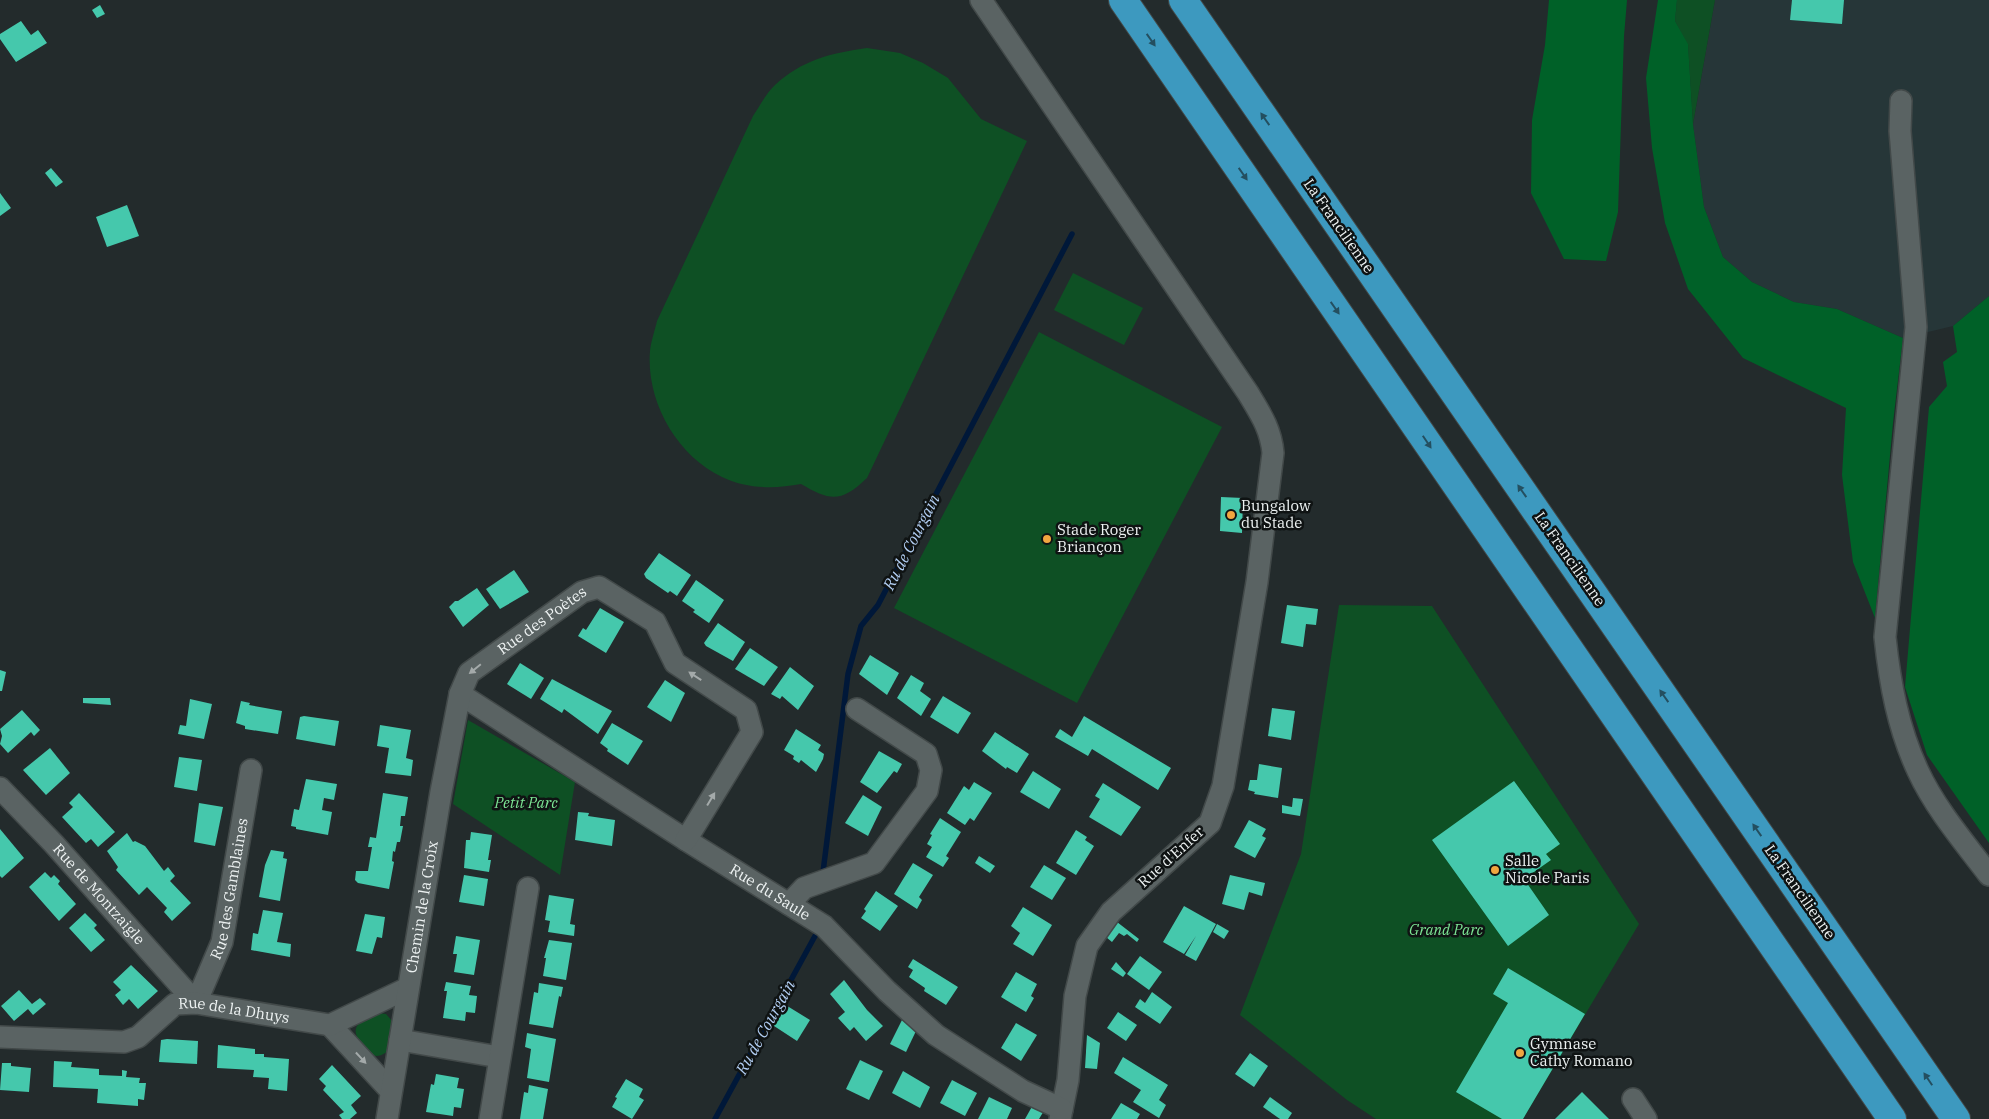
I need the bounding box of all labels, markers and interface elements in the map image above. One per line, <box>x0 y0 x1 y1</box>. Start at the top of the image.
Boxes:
one-way arrow <box>1146 33 1156 47</box>
one-way arrow <box>1260 112 1270 125</box>
one-way arrow <box>1238 167 1248 181</box>
street label: La Francilienne <box>1300 175 1379 277</box>
one-way arrow <box>1330 301 1340 315</box>
one-way arrow <box>1422 435 1432 449</box>
one-way arrow <box>1517 484 1527 497</box>
water label: Ru de Courgain <box>878 491 944 594</box>
place label: Bungalow du Stade <box>1241 496 1311 532</box>
street label: La Francilienne <box>1531 508 1610 610</box>
marker: Bungalow du Stade <box>1225 509 1237 521</box>
place label: Stade Roger Briançon <box>1057 520 1141 556</box>
marker: Stade Roger Briançon <box>1041 533 1053 545</box>
street label: Rue des Poètes <box>493 582 590 659</box>
one-way arrow <box>469 664 482 674</box>
one-way arrow <box>688 672 702 681</box>
one-way arrow <box>1659 689 1669 703</box>
one-way arrow <box>707 792 716 805</box>
park label: Petit Parc <box>493 793 558 812</box>
street label: Rue des Gamblaines <box>206 817 252 962</box>
street label: Rue d'Enfer <box>1134 822 1208 891</box>
one-way arrow <box>1752 823 1762 837</box>
street label: Rue de Montzaigle <box>49 839 149 948</box>
street label: Chemin de la Croix <box>401 839 442 974</box>
street label: La Francilienne <box>1761 841 1840 943</box>
place label: Salle Nicole Paris <box>1505 851 1590 887</box>
street label: Rue du Saule <box>726 860 814 924</box>
marker: Salle Nicole Paris <box>1489 864 1501 876</box>
park label: Grand Parc <box>1409 920 1484 939</box>
water label: Ru de Courgain <box>730 976 799 1078</box>
street label: Rue de la Dhuys <box>178 993 291 1027</box>
place label: Gymnase Cathy Romano <box>1530 1034 1632 1070</box>
marker: Gymnase Cathy Romano <box>1514 1047 1526 1059</box>
one-way arrow <box>355 1051 367 1063</box>
one-way arrow <box>1924 1072 1933 1085</box>

